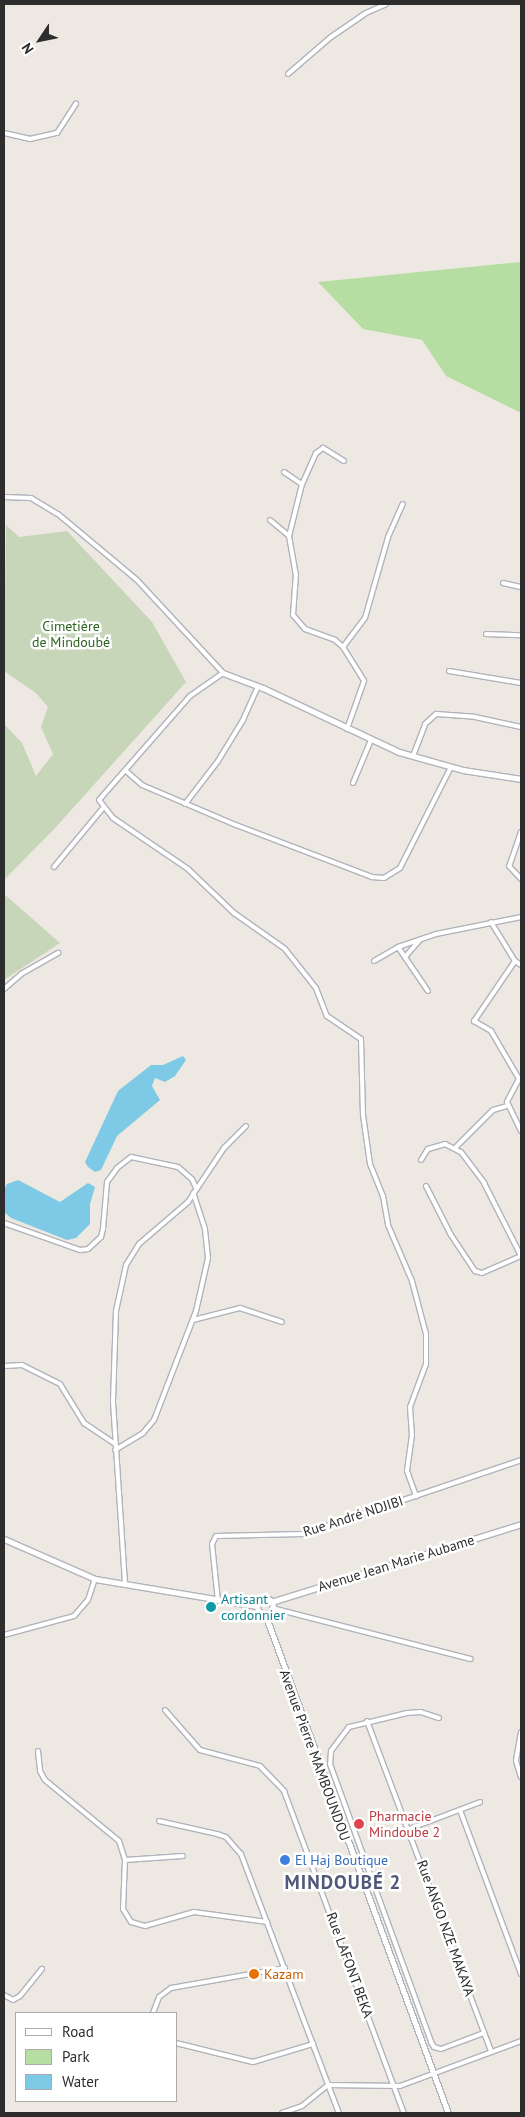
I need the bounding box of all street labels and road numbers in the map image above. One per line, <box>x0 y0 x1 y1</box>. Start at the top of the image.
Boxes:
street label: Rue André NDJIBI <box>301 1492 405 1540</box>
street label: Avenue Jean Marie Aubame <box>316 1531 476 1595</box>
street label: Avenue Pierre MAMBOUNDOU <box>276 1667 354 1843</box>
street label: Rue ANGO NZE MAKAYA <box>413 1857 479 1999</box>
street label: Rue LAFONT BEKA <box>323 1910 377 2020</box>

